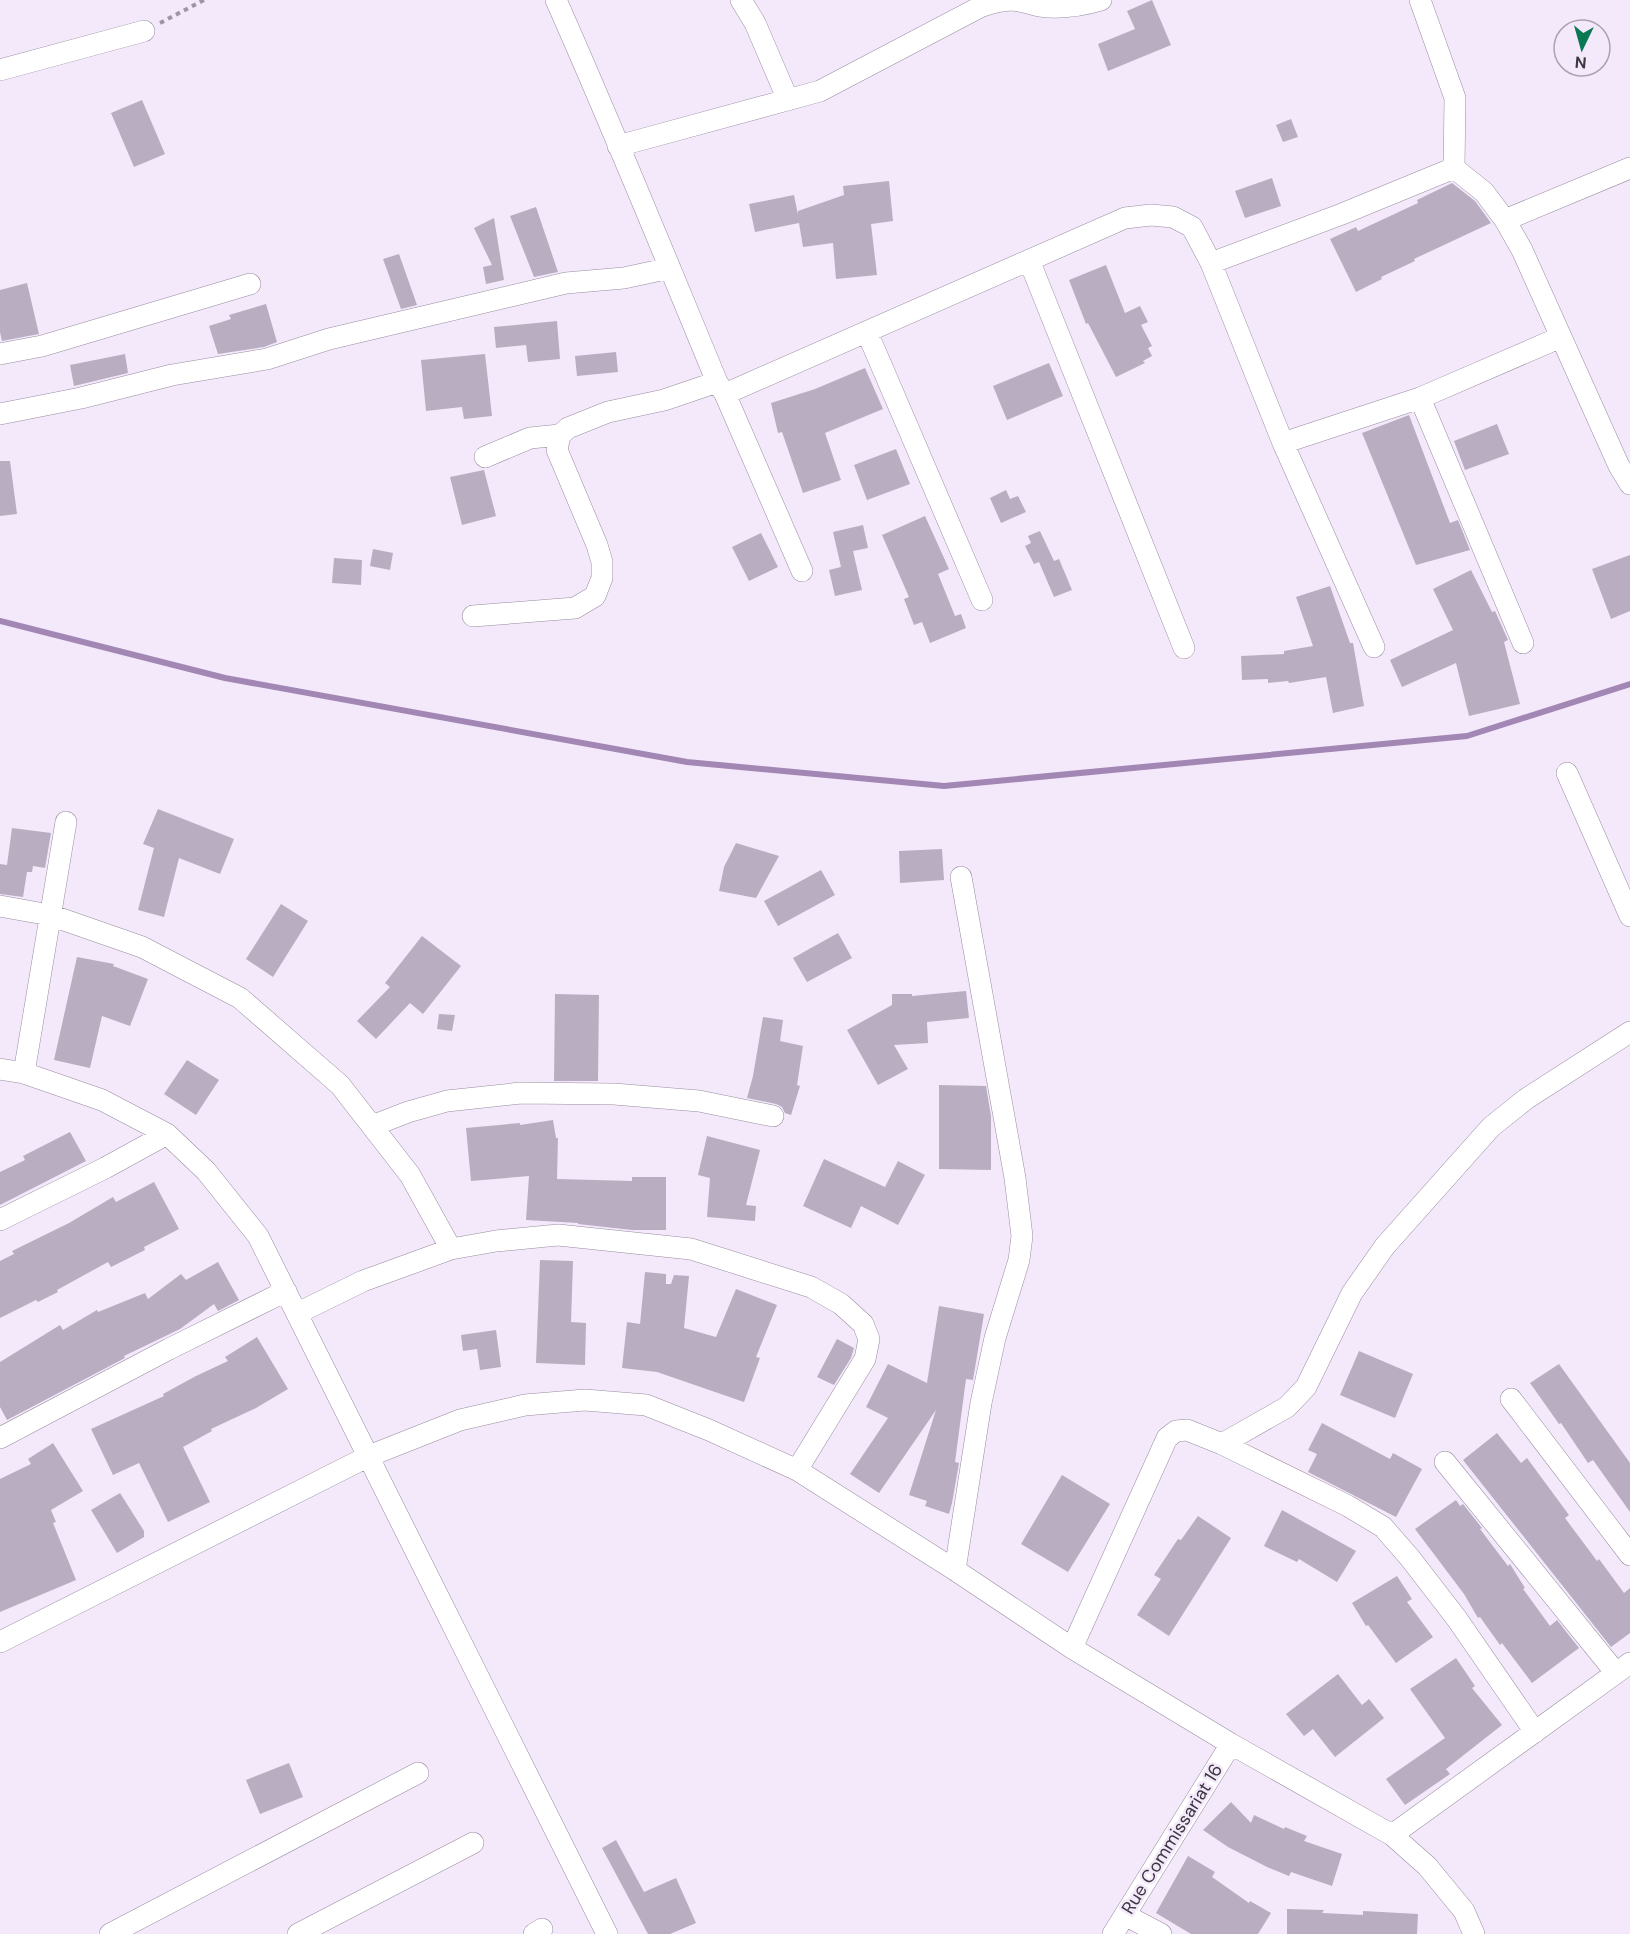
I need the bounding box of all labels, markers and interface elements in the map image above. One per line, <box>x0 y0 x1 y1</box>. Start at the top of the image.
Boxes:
north arrow <box>1552 18 1612 78</box>
text: N <box>1574 51 1587 73</box>
street label: Rue Commissariat 16 <box>1116 1759 1228 1919</box>

